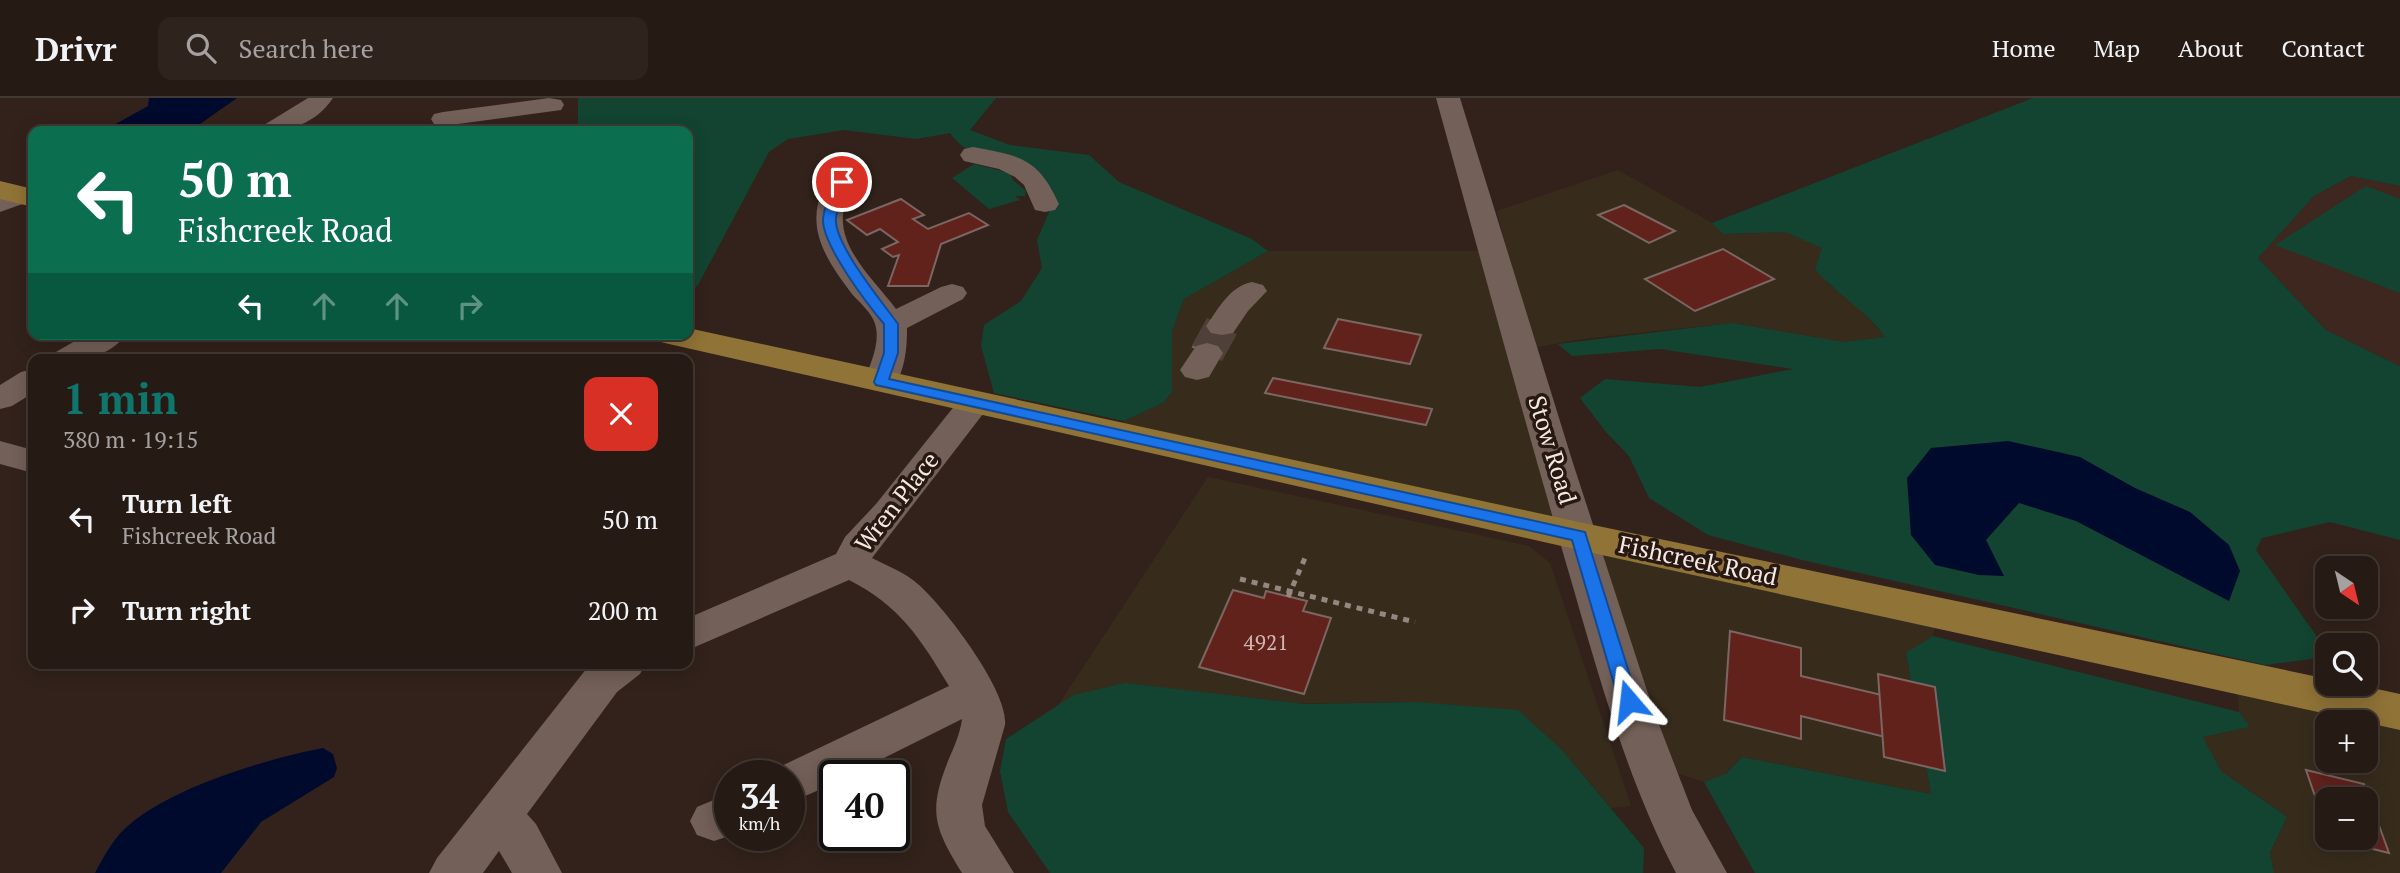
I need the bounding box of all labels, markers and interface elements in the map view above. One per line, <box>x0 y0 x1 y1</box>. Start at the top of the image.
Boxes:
search box <box>158 17 648 80</box>
text: Drivr <box>35 27 116 70</box>
icon: search <box>182 29 220 67</box>
text: Search here <box>238 31 374 65</box>
text: Home <box>1992 32 2056 64</box>
text: Map <box>2094 32 2140 64</box>
text: About <box>2178 32 2244 64</box>
text: Contact <box>2282 32 2365 64</box>
text: 50 m <box>178 146 292 211</box>
pin <box>812 152 872 212</box>
icon: left <box>63 154 154 245</box>
icon: arrive <box>823 163 861 201</box>
text: Fishcreek Road <box>178 209 393 251</box>
icon: left <box>232 287 270 325</box>
icon: ahead <box>305 287 343 325</box>
icon: ahead <box>378 287 416 325</box>
icon: right <box>451 287 489 325</box>
text: 1 min <box>63 370 178 426</box>
button: close <box>584 377 658 451</box>
street label: Stow Road <box>1521 392 1585 508</box>
text: 380 m · 19:15 <box>63 424 198 455</box>
street label: Wren Place <box>847 445 945 558</box>
text: Turn left <box>122 486 232 520</box>
icon: left <box>63 500 101 538</box>
text: 50 m <box>602 502 658 536</box>
text: Fishcreek Road <box>122 520 276 551</box>
street label: Fishcreek Road <box>1616 528 1780 592</box>
north arrow <box>2315 556 2378 620</box>
map controls <box>2315 556 2378 850</box>
icon: right <box>63 591 101 629</box>
text: Turn right <box>122 593 251 627</box>
text: 200 m <box>588 593 658 627</box>
house number: 4921 <box>1244 628 1288 656</box>
button: search <box>2315 633 2378 696</box>
position arrow <box>1592 664 1666 738</box>
button: + <box>2315 710 2378 773</box>
speed limit sign: 40 <box>819 760 910 851</box>
text: 34 <box>740 773 779 819</box>
button: − <box>2315 787 2378 850</box>
text: km/h <box>739 811 780 835</box>

